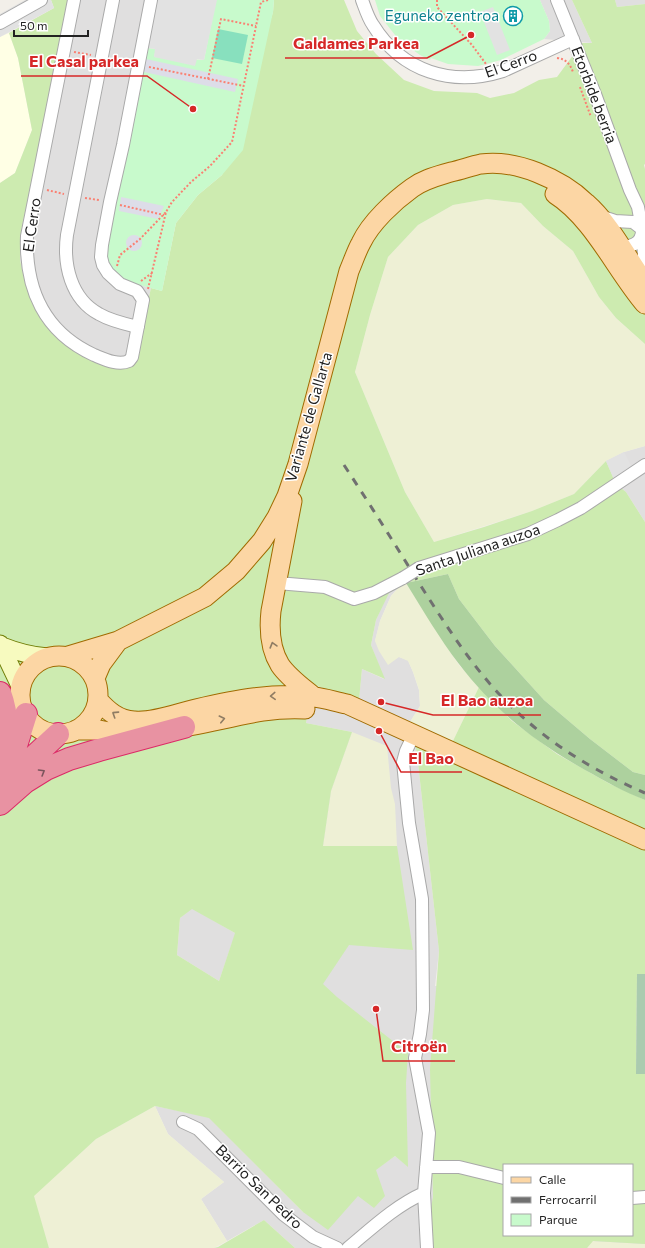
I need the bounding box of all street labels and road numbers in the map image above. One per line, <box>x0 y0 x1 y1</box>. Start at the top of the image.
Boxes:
street label: Etorbide berria <box>568 44 622 146</box>
street label: El Cerro <box>482 45 539 81</box>
street label: El Cerro <box>18 197 44 253</box>
street label: Variante de Gallarta <box>281 350 335 484</box>
street label: Santa Juliana auzoa <box>413 519 542 579</box>
street label: Barrio San Pedro <box>213 1140 307 1232</box>

